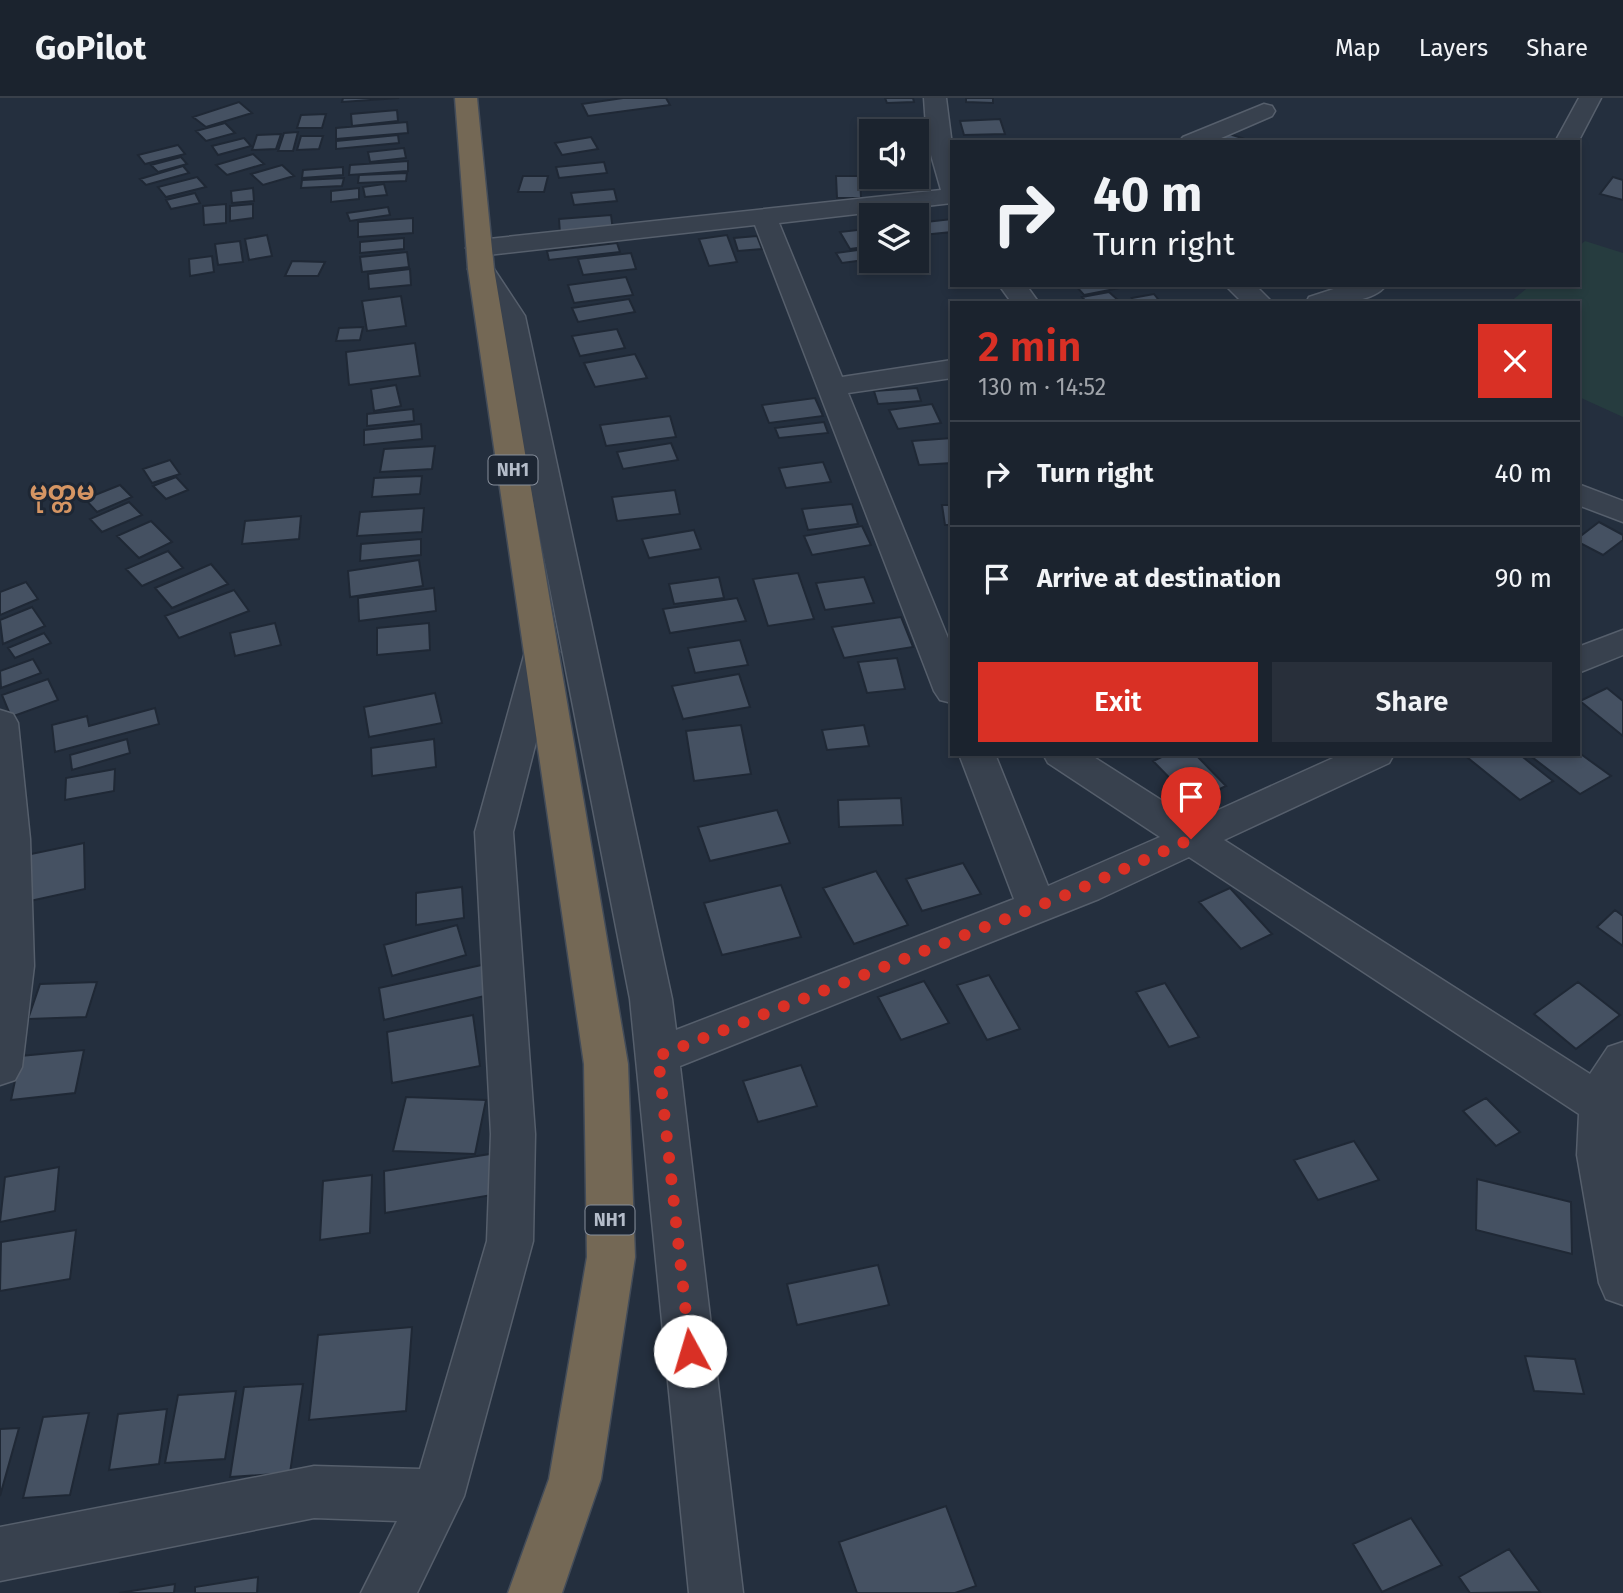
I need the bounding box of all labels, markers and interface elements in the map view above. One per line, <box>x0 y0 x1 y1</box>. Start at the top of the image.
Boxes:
text: GoPilot <box>35 28 146 68</box>
text: Map <box>1335 34 1381 62</box>
text: Layers <box>1419 34 1488 62</box>
text: Share <box>1526 34 1588 62</box>
map controls <box>859 119 929 273</box>
button: sound <box>859 119 929 189</box>
text: 40 m <box>1093 165 1202 224</box>
icon: right <box>978 168 1069 259</box>
button: layers <box>859 203 929 273</box>
text: Turn right <box>1093 225 1235 263</box>
text: 2 min <box>978 322 1082 372</box>
button: close <box>1478 324 1552 398</box>
text: 130 m · 14:52 <box>978 373 1106 401</box>
icon: right <box>978 455 1016 493</box>
road number: NH1 <box>489 456 538 484</box>
text: Turn right <box>1037 458 1154 489</box>
text: 40 m <box>1494 458 1552 489</box>
district label: မုတ္တမ <box>29 476 95 513</box>
icon: arrive <box>978 560 1016 598</box>
text: Arrive at destination <box>1037 563 1281 594</box>
text: 90 m <box>1495 563 1552 594</box>
button: Exit <box>978 662 1258 742</box>
button: Share <box>1272 662 1552 742</box>
pin <box>1161 767 1221 839</box>
icon: arrive <box>1172 778 1210 816</box>
road number: NH1 <box>586 1205 634 1234</box>
position arrow <box>653 1314 727 1388</box>

